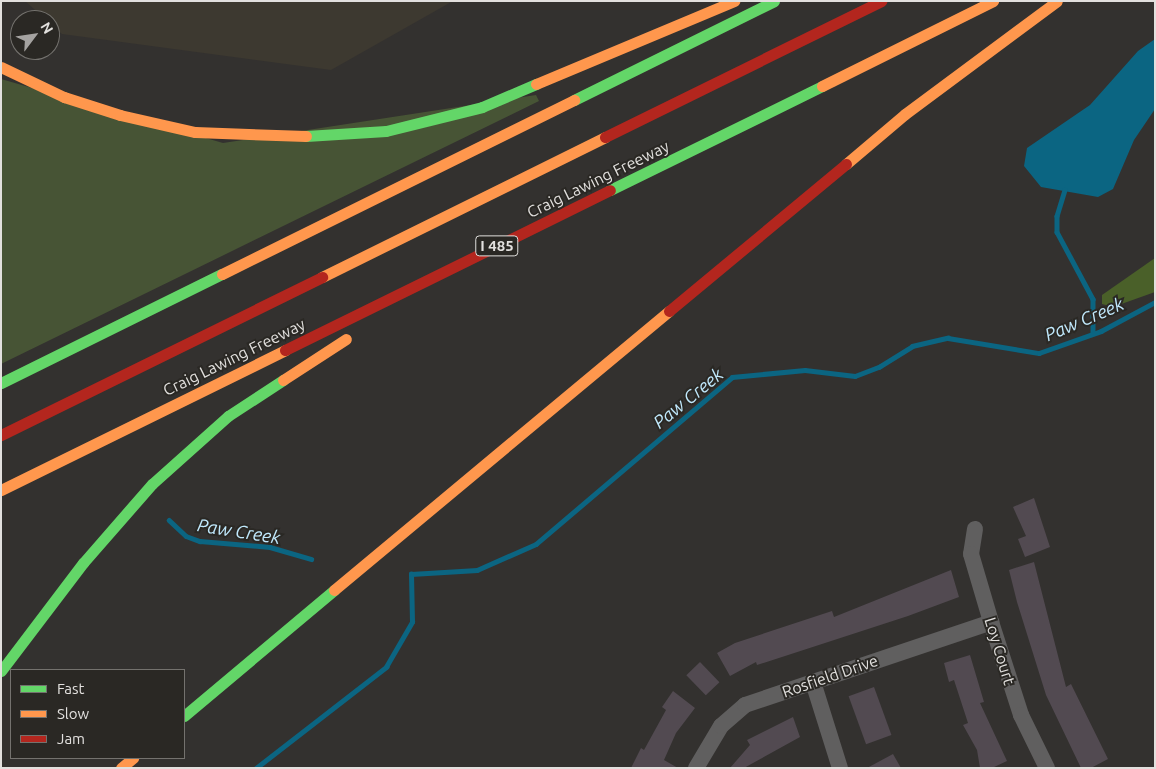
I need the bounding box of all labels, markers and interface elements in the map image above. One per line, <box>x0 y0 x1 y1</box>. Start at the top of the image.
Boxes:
north arrow <box>10 10 60 60</box>
text: N <box>37 19 57 36</box>
street label: Craig Lawing Freeway <box>524 136 672 222</box>
road number: I 485 <box>474 234 520 258</box>
water label: Paw Creek <box>1041 293 1127 345</box>
street label: Craig Lawing Freeway <box>160 314 308 400</box>
water label: Paw Creek <box>649 363 727 433</box>
water label: Paw Creek <box>196 514 282 548</box>
street label: Loy Court <box>981 615 1019 687</box>
street label: Rosfield Drive <box>780 651 880 701</box>
legend <box>10 669 185 759</box>
text: Fast <box>57 680 84 697</box>
text: Slow <box>57 705 89 722</box>
text: Jam <box>57 730 85 747</box>

